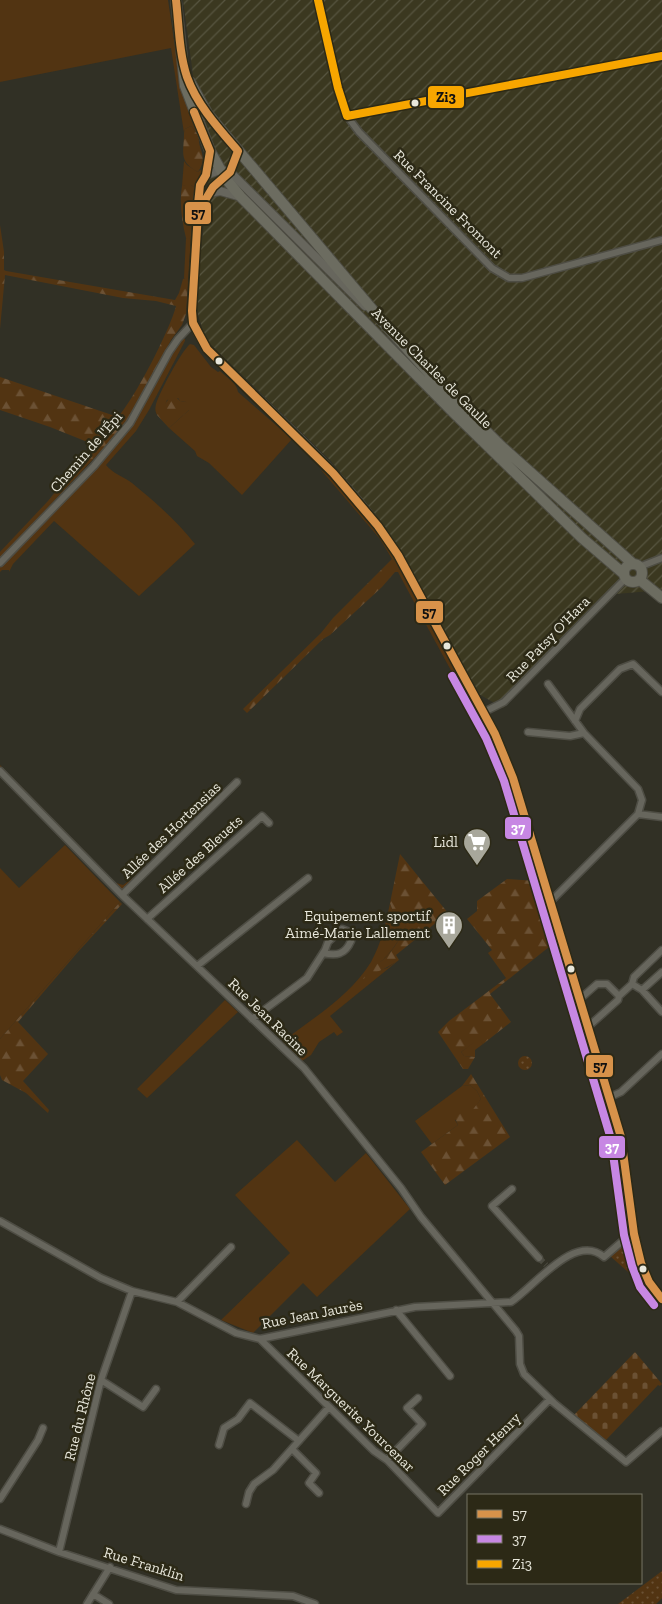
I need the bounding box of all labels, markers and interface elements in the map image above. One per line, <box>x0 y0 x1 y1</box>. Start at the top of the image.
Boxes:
line badge: Zi3 <box>427 85 465 109</box>
text: Zi3 <box>436 89 456 106</box>
unlabelled marker <box>410 98 420 108</box>
street label: Rue Francine Fromont <box>390 146 506 262</box>
line badge: 57 <box>184 201 212 225</box>
text: 57 <box>191 205 205 222</box>
street label: Avenue Charles de Gaulle <box>368 304 496 432</box>
unlabelled marker <box>214 356 224 366</box>
street label: Chemin de l'Épi <box>46 408 126 496</box>
street label: Rue Patsy O'Hara <box>502 592 594 686</box>
line badge: 57 <box>415 600 444 624</box>
text: 57 <box>422 604 436 621</box>
unlabelled marker <box>442 641 452 651</box>
street label: Allée des Hortensias <box>118 778 224 882</box>
street label: Allée des Bleuets <box>154 811 246 897</box>
line badge: 37 <box>504 816 532 840</box>
text: 37 <box>511 820 525 837</box>
supermarket icon: Lidl <box>462 827 492 866</box>
place label: Lidl <box>433 833 458 851</box>
place label: Equipement sportif Aimé-Marie Lallement <box>285 907 431 942</box>
building icon: Equipement sportif Aimé-Marie Lallement <box>434 910 464 949</box>
unlabelled marker <box>566 964 576 974</box>
street label: Rue Jean Racine <box>224 974 312 1060</box>
line badge: 57 <box>585 1054 614 1078</box>
text: 57 <box>593 1058 607 1075</box>
line badge: 37 <box>598 1135 626 1159</box>
text: 37 <box>605 1139 619 1156</box>
unlabelled marker <box>638 1264 648 1274</box>
street label: Rue Jean Jaurès <box>260 1295 364 1333</box>
street label: Rue Marguerite Yourcenar <box>283 1344 419 1476</box>
street label: Rue du Rhône <box>60 1372 100 1462</box>
street label: Rue Roger Henry <box>434 1408 525 1499</box>
legend <box>467 1494 642 1584</box>
text: 57 <box>512 1505 527 1523</box>
text: 37 <box>512 1530 526 1548</box>
street label: Rue Franklin <box>102 1543 187 1585</box>
text: Zi3 <box>512 1555 532 1573</box>

